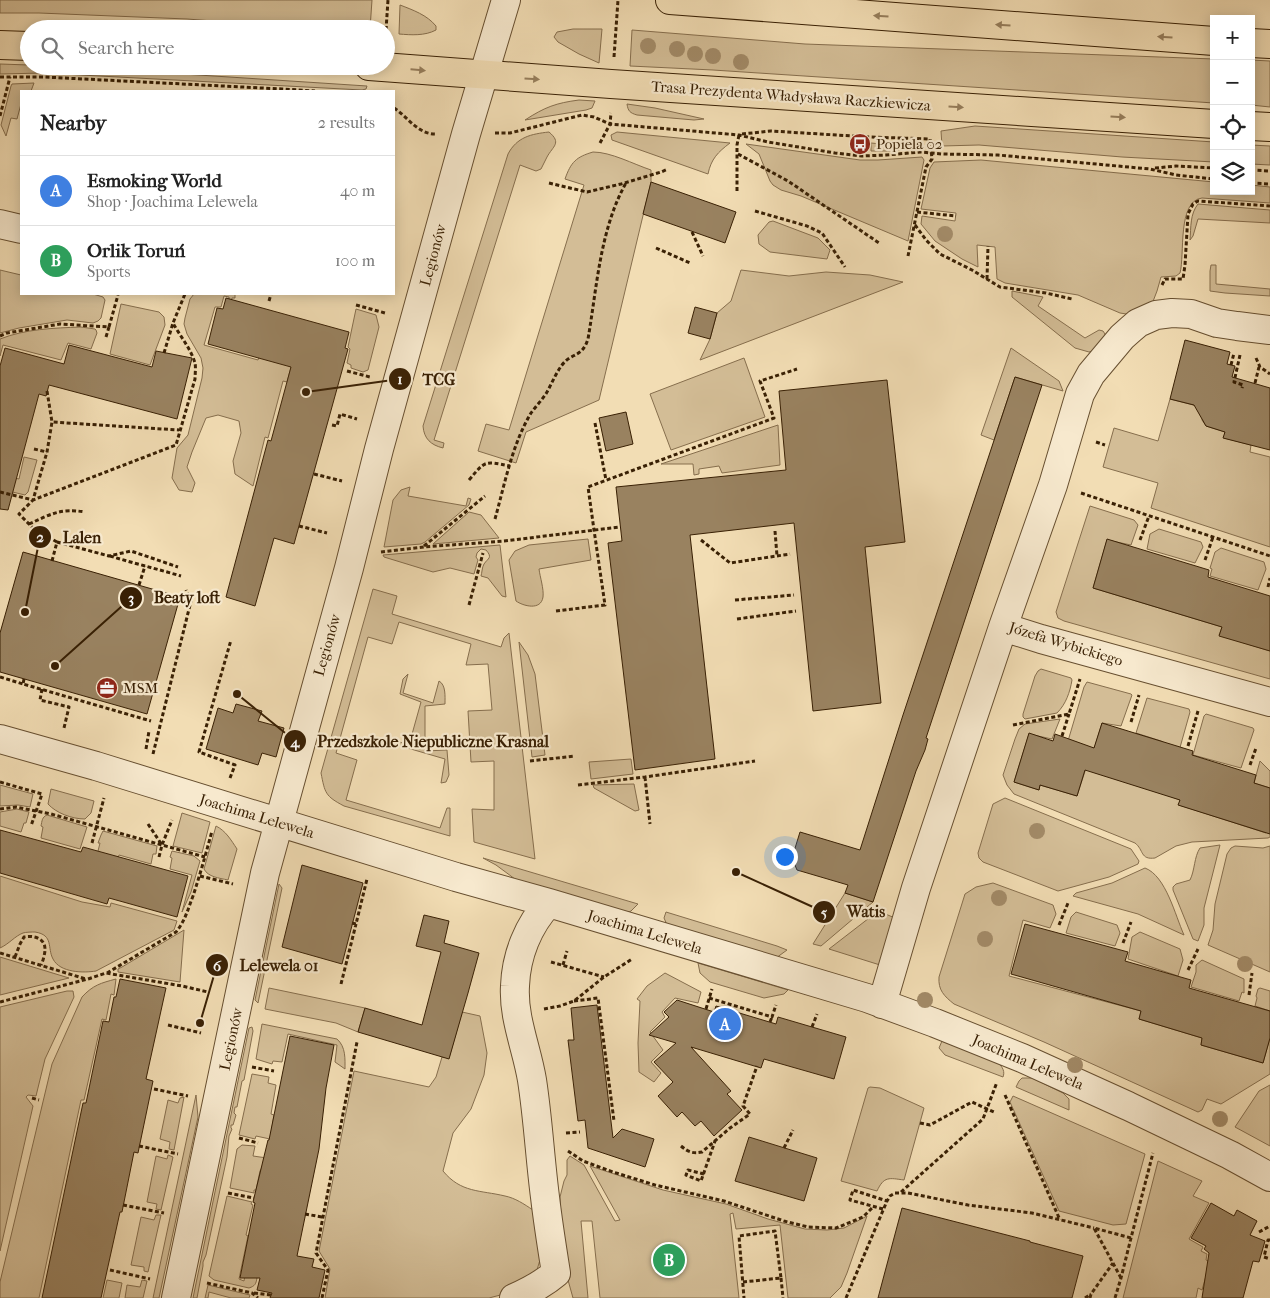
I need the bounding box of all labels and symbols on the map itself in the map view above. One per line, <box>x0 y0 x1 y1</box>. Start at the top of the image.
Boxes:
one-way arrow <box>873 12 889 20</box>
one-way arrow <box>995 21 1011 29</box>
one-way arrow <box>1157 33 1173 41</box>
one-way arrow <box>410 66 426 74</box>
one-way arrow <box>524 75 540 83</box>
street label: Trasa Prezydenta Władysława Raczkiewicza <box>651 77 932 115</box>
one-way arrow <box>948 103 964 111</box>
one-way arrow <box>1110 114 1126 122</box>
bus stop icon: Popiela 02 <box>848 132 872 156</box>
place label: Popiela 02 <box>876 135 943 153</box>
street label: Legionów <box>416 221 450 288</box>
callout: TCG <box>388 364 465 395</box>
text: 1 <box>397 370 403 388</box>
text: TCG <box>422 370 456 389</box>
callout: Lalen <box>28 521 111 552</box>
text: 2 <box>36 528 44 546</box>
text: Lalen <box>63 528 102 547</box>
callout: Beaty loft <box>119 582 230 613</box>
text: Beaty loft <box>154 588 221 608</box>
text: 3 <box>128 589 134 607</box>
street label: Legionów <box>310 611 345 678</box>
street label: Józefa Wybickiego <box>1006 618 1125 670</box>
office icon: MSM <box>95 676 119 700</box>
place label: MSM <box>123 679 158 697</box>
callout: Przedszkole Niepubliczne Krasnal <box>283 726 559 757</box>
text: Przedszkole Niepubliczne Krasnal <box>317 732 549 752</box>
text: 4 <box>290 733 301 751</box>
street label: Joachima Lelewela <box>196 790 318 842</box>
your location <box>772 844 798 870</box>
callout: Watis <box>811 896 895 927</box>
text: Watis <box>846 902 885 921</box>
text: 5 <box>821 903 828 921</box>
street label: Joachima Lelewela <box>584 906 706 958</box>
callout: Lelewela 01 <box>205 950 329 981</box>
text: Lelewela 01 <box>240 956 319 975</box>
text: 6 <box>213 957 222 975</box>
street label: Legionów <box>216 1005 247 1072</box>
pin: A <box>709 1005 741 1043</box>
street label: Joachima Lelewela <box>969 1030 1087 1094</box>
pin: B <box>653 1241 685 1279</box>

